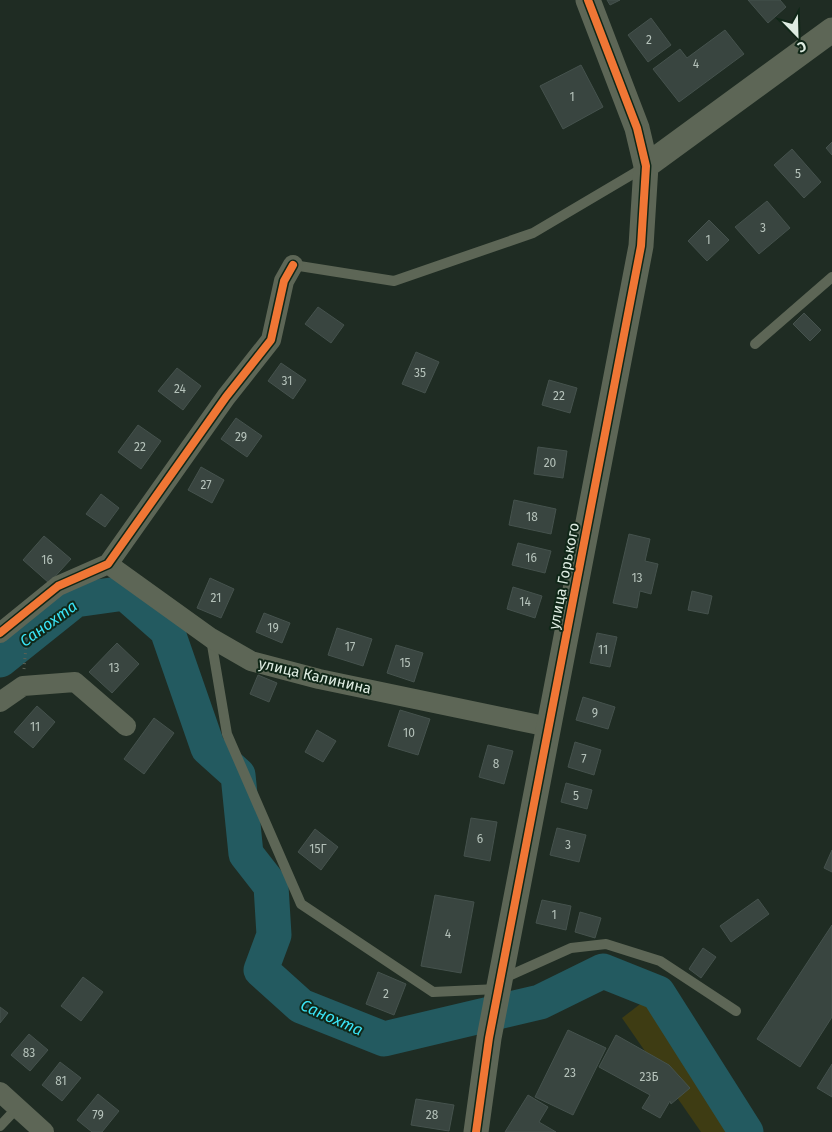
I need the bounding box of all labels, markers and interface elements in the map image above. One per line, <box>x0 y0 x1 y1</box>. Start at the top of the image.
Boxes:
north arrow <box>772 10 822 60</box>
house number: 2 <box>646 33 652 47</box>
text: С <box>795 37 809 56</box>
house number: 4 <box>693 57 700 71</box>
house number: 1 <box>569 90 575 104</box>
house number: 5 <box>795 167 801 181</box>
house number: 3 <box>760 221 766 235</box>
house number: 1 <box>705 233 711 247</box>
house number: 35 <box>414 366 426 380</box>
house number: 31 <box>282 374 292 388</box>
house number: 24 <box>174 382 187 396</box>
house number: 22 <box>553 389 565 403</box>
house number: 29 <box>235 430 247 444</box>
house number: 22 <box>134 440 146 454</box>
house number: 20 <box>544 456 557 470</box>
house number: 27 <box>200 478 212 492</box>
house number: 18 <box>526 510 538 524</box>
street label: улица Горького <box>545 521 583 631</box>
house number: 16 <box>525 551 537 565</box>
house number: 16 <box>41 553 53 567</box>
house number: 13 <box>631 571 643 585</box>
house number: 21 <box>211 591 221 605</box>
house number: 14 <box>519 595 531 609</box>
water label: Санохта <box>16 596 81 651</box>
house number: 19 <box>267 621 279 635</box>
house number: 17 <box>345 640 355 654</box>
house number: 11 <box>598 643 608 657</box>
street label: улица Калинина <box>257 654 373 698</box>
house number: 15 <box>399 656 411 670</box>
house number: 13 <box>108 661 120 675</box>
house number: 9 <box>592 706 598 720</box>
house number: 11 <box>30 720 40 734</box>
house number: 10 <box>403 726 415 740</box>
house number: 7 <box>581 752 587 766</box>
house number: 8 <box>493 757 500 771</box>
house number: 5 <box>573 789 579 803</box>
house number: 6 <box>477 832 483 846</box>
house number: 3 <box>565 838 571 852</box>
house number: 15Г <box>309 842 327 856</box>
house number: 1 <box>551 908 557 922</box>
house number: 4 <box>445 927 452 941</box>
house number: 2 <box>383 987 389 1001</box>
water label: Санохта <box>298 995 366 1040</box>
house number: 83 <box>23 1046 35 1060</box>
house number: 23 <box>564 1066 576 1080</box>
house number: 23Б <box>640 1070 658 1084</box>
house number: 81 <box>55 1074 67 1088</box>
house number: 79 <box>92 1108 104 1122</box>
house number: 28 <box>426 1108 439 1122</box>

